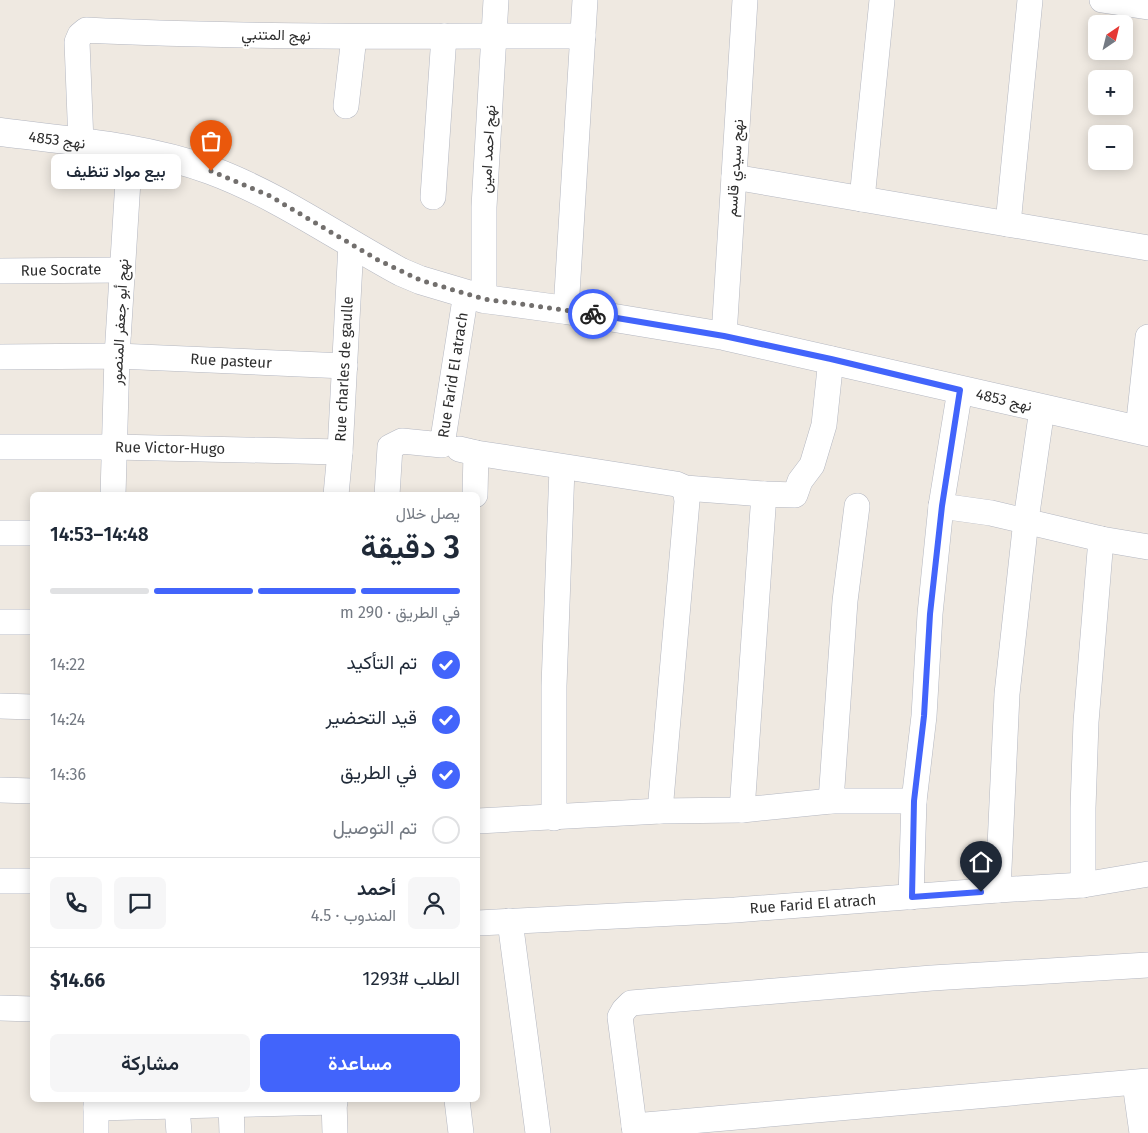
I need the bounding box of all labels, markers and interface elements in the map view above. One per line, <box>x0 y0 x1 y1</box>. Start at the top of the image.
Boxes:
north arrow <box>1088 15 1132 60</box>
map controls <box>1088 15 1133 170</box>
street label: نهج المتنبي <box>241 25 311 49</box>
button: + <box>1088 70 1133 115</box>
street label: نهج احمد امين <box>477 104 501 194</box>
street label: نهج سيدي قاسم <box>723 119 751 218</box>
pin <box>190 120 232 171</box>
button: − <box>1088 125 1133 170</box>
icon: bag <box>197 127 225 155</box>
street label: نهج 4853 <box>27 128 86 154</box>
callout: بيع مواد تنظيف <box>51 154 181 188</box>
text: بيع مواد تنظيف <box>66 162 166 181</box>
street label: نهج أبو جعفر المنصور <box>108 258 134 387</box>
street label: Rue Socrate <box>20 260 102 280</box>
courier <box>568 289 618 339</box>
street label: Rue charles de gaulle <box>331 296 357 442</box>
icon: bike <box>579 300 607 328</box>
street label: Rue Farid El atrach <box>434 311 472 439</box>
street label: Rue pasteur <box>190 350 272 372</box>
street label: نهج 4853 <box>974 385 1034 417</box>
street label: Rue Victor-Hugo <box>115 438 225 458</box>
text: يصل خلال <box>396 504 460 523</box>
text: 14:48–14:53 <box>50 523 149 546</box>
text: 3 دقيقة <box>361 528 460 566</box>
text: في الطريق · 290 m <box>340 603 460 622</box>
text: تم التأكيد <box>347 651 417 674</box>
icon: check <box>432 651 460 679</box>
text: 14:22 <box>50 655 85 674</box>
text: قيد التحضير <box>325 706 417 729</box>
icon: check <box>432 706 460 734</box>
text: 14:24 <box>50 710 85 729</box>
text: في الطريق <box>340 761 417 784</box>
icon: check <box>432 761 460 789</box>
text: 14:36 <box>50 765 86 784</box>
text: تم التوصيل <box>333 816 417 839</box>
pin <box>960 841 1002 892</box>
icon: home <box>967 848 995 876</box>
button: phone <box>50 877 102 929</box>
button: chat <box>114 877 166 929</box>
text: أحمد <box>357 877 396 900</box>
button: person <box>408 877 460 929</box>
street label: Rue Farid El atrach <box>749 891 877 917</box>
text: المندوب · 4.5 <box>311 906 396 925</box>
text: الطلب #1293 <box>362 967 460 990</box>
text: $14.66 <box>50 969 105 992</box>
button: مشاركة <box>50 1034 250 1092</box>
button: مساعدة <box>260 1034 460 1092</box>

